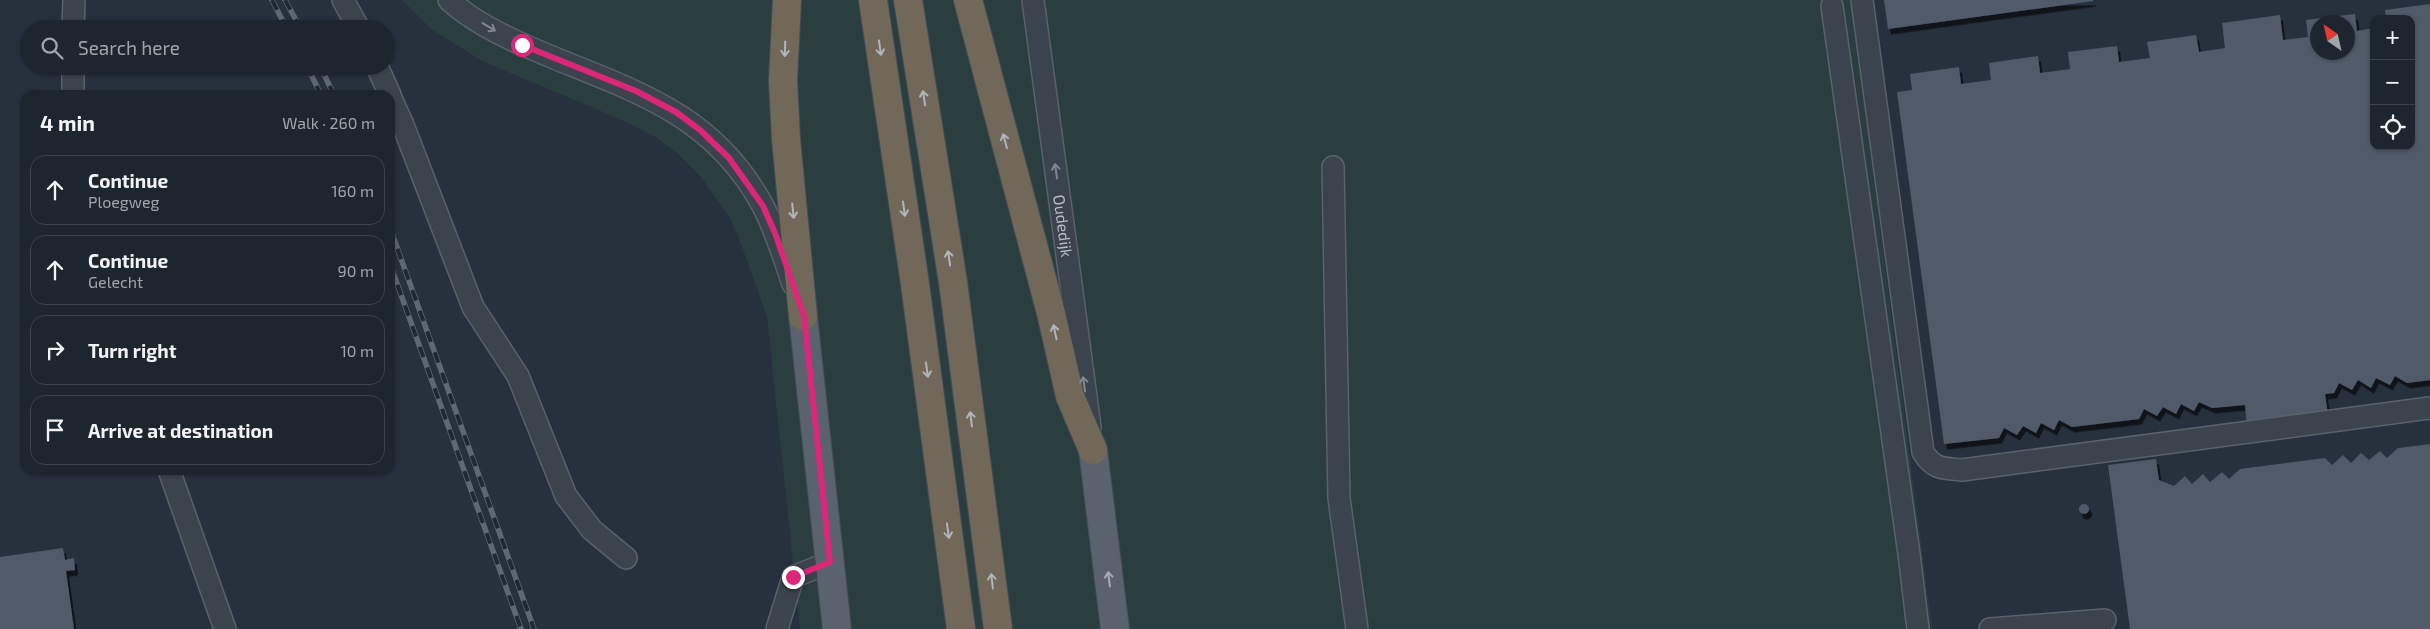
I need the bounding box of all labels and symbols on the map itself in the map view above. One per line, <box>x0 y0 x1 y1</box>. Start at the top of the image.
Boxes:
north arrow <box>2310 15 2355 60</box>
one-way arrow <box>482 23 496 33</box>
route start <box>511 34 534 57</box>
one-way arrow <box>780 40 789 56</box>
one-way arrow <box>876 40 886 56</box>
one-way arrow <box>918 90 928 106</box>
one-way arrow <box>1000 133 1010 149</box>
one-way arrow <box>1051 163 1061 179</box>
street label: Oudedijk <box>1050 193 1077 258</box>
one-way arrow <box>900 201 910 217</box>
one-way arrow <box>788 202 798 218</box>
one-way arrow <box>944 251 954 267</box>
one-way arrow <box>1050 324 1060 340</box>
one-way arrow <box>922 362 932 378</box>
one-way arrow <box>1079 376 1089 392</box>
one-way arrow <box>966 412 976 428</box>
one-way arrow <box>943 523 953 539</box>
route end <box>782 566 805 589</box>
one-way arrow <box>1104 572 1114 588</box>
one-way arrow <box>987 573 997 589</box>

